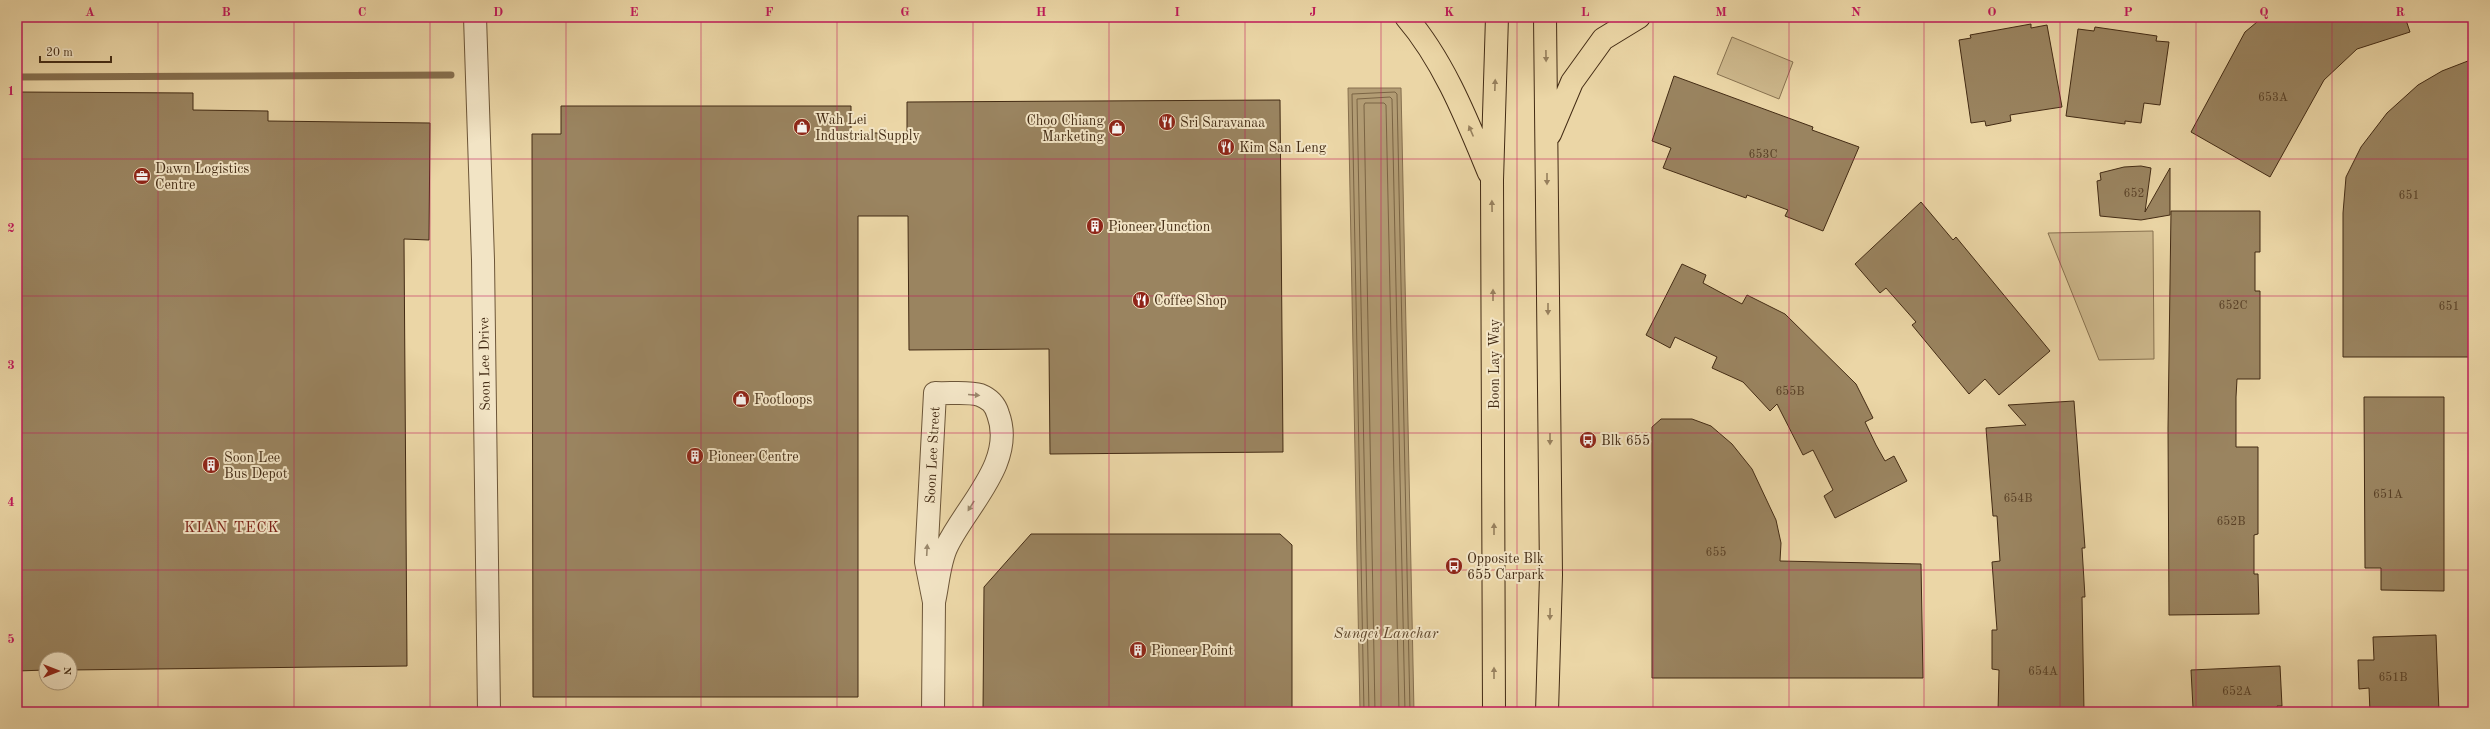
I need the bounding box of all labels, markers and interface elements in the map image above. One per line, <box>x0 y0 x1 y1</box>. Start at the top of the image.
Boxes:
text: A <box>85 6 95 19</box>
text: B <box>221 6 231 19</box>
text: C <box>358 6 366 19</box>
text: D <box>493 6 503 19</box>
text: E <box>630 6 639 19</box>
text: F <box>765 6 774 19</box>
text: G <box>900 6 910 19</box>
text: H <box>1036 6 1047 19</box>
text: I <box>1174 6 1180 19</box>
text: J <box>1309 6 1317 19</box>
text: K <box>1444 6 1454 19</box>
text: L <box>1581 6 1590 19</box>
text: M <box>1715 6 1727 19</box>
text: N <box>1851 6 1861 19</box>
text: O <box>1987 6 1997 19</box>
text: P <box>2123 6 2133 19</box>
text: Q <box>2259 6 2269 19</box>
text: R <box>2395 6 2405 19</box>
scale bar <box>40 38 111 64</box>
text: 20 m <box>46 47 73 59</box>
one-way arrow <box>1542 50 1549 62</box>
one-way arrow <box>1492 78 1498 91</box>
text: 1 <box>7 85 15 98</box>
house number: 653A <box>2258 91 2288 104</box>
restaurant icon: Sri Saravanaa <box>1157 112 1177 132</box>
place label: Wah Lei Industrial Supply <box>815 113 920 143</box>
place label: Choo Chiang Marketing <box>1026 114 1104 144</box>
place label: Sri Saravanaa <box>1180 116 1265 130</box>
shop icon: Wah Lei Industrial Supply <box>792 117 812 137</box>
shop icon: Choo Chiang Marketing <box>1107 118 1127 138</box>
one-way arrow <box>1468 125 1474 137</box>
restaurant icon: Kim San Leng <box>1216 137 1236 157</box>
place label: Kim San Leng <box>1239 141 1327 155</box>
house number: 653C <box>1749 148 1777 161</box>
place label: Dawn Logistics Centre <box>155 162 249 192</box>
office icon: Dawn Logistics Centre <box>132 166 152 186</box>
one-way arrow <box>1544 173 1550 186</box>
house number: 652 <box>2124 187 2144 200</box>
house number: 651 <box>2399 189 2419 202</box>
one-way arrow <box>1489 199 1495 212</box>
building icon: Pioneer Junction <box>1085 216 1105 236</box>
place label: Pioneer Junction <box>1108 220 1211 234</box>
text: 2 <box>7 222 15 235</box>
one-way arrow <box>1490 288 1496 301</box>
restaurant icon: Coffee Shop <box>1131 290 1151 310</box>
place label: Coffee Shop <box>1154 294 1227 308</box>
house number: 652C <box>2219 299 2247 312</box>
house number: 651 <box>2439 300 2459 313</box>
one-way arrow <box>1545 303 1552 315</box>
street label: Soon Lee Drive <box>477 317 493 411</box>
street label: Boon Lay Way <box>1488 318 1502 409</box>
text: 3 <box>7 359 15 372</box>
house number: 655B <box>1775 385 1805 398</box>
shop icon: Footloops <box>731 389 751 409</box>
one-way arrow <box>968 391 980 398</box>
place label: Footloops <box>754 393 812 407</box>
street label: Soon Lee Street <box>923 406 943 504</box>
bus stop icon: Blk 655 <box>1578 430 1598 450</box>
one-way arrow <box>1546 433 1553 445</box>
place label: Blk 655 <box>1601 434 1650 448</box>
building icon: Pioneer Centre <box>685 446 705 466</box>
place label: Pioneer Centre <box>708 450 799 464</box>
place label: Soon Lee Bus Depot <box>224 451 288 481</box>
building icon: Soon Lee Bus Depot <box>201 455 221 475</box>
house number: 651A <box>2373 488 2403 501</box>
house number: 654B <box>2003 492 2033 505</box>
text: 4 <box>7 496 15 509</box>
one-way arrow <box>968 500 975 512</box>
house number: 652B <box>2216 515 2246 528</box>
district label: KIAN TECK <box>184 521 280 536</box>
one-way arrow <box>1491 522 1497 535</box>
one-way arrow <box>924 543 930 556</box>
house number: 655 <box>1706 546 1726 559</box>
place label: Opposite Blk 655 Carpark <box>1467 552 1545 582</box>
bus stop icon: Opposite Blk 655 Carpark <box>1444 556 1464 576</box>
one-way arrow <box>1547 608 1553 621</box>
water label: Sungei Lanchar <box>1334 627 1439 642</box>
text: 5 <box>7 633 15 646</box>
building icon: Pioneer Point <box>1128 640 1148 660</box>
place label: Pioneer Point <box>1151 644 1233 658</box>
north arrow <box>38 651 78 691</box>
house number: 654A <box>2028 665 2058 678</box>
one-way arrow <box>1491 666 1497 679</box>
text: N <box>61 667 72 676</box>
house number: 651B <box>2378 671 2408 684</box>
house number: 652A <box>2222 685 2252 698</box>

